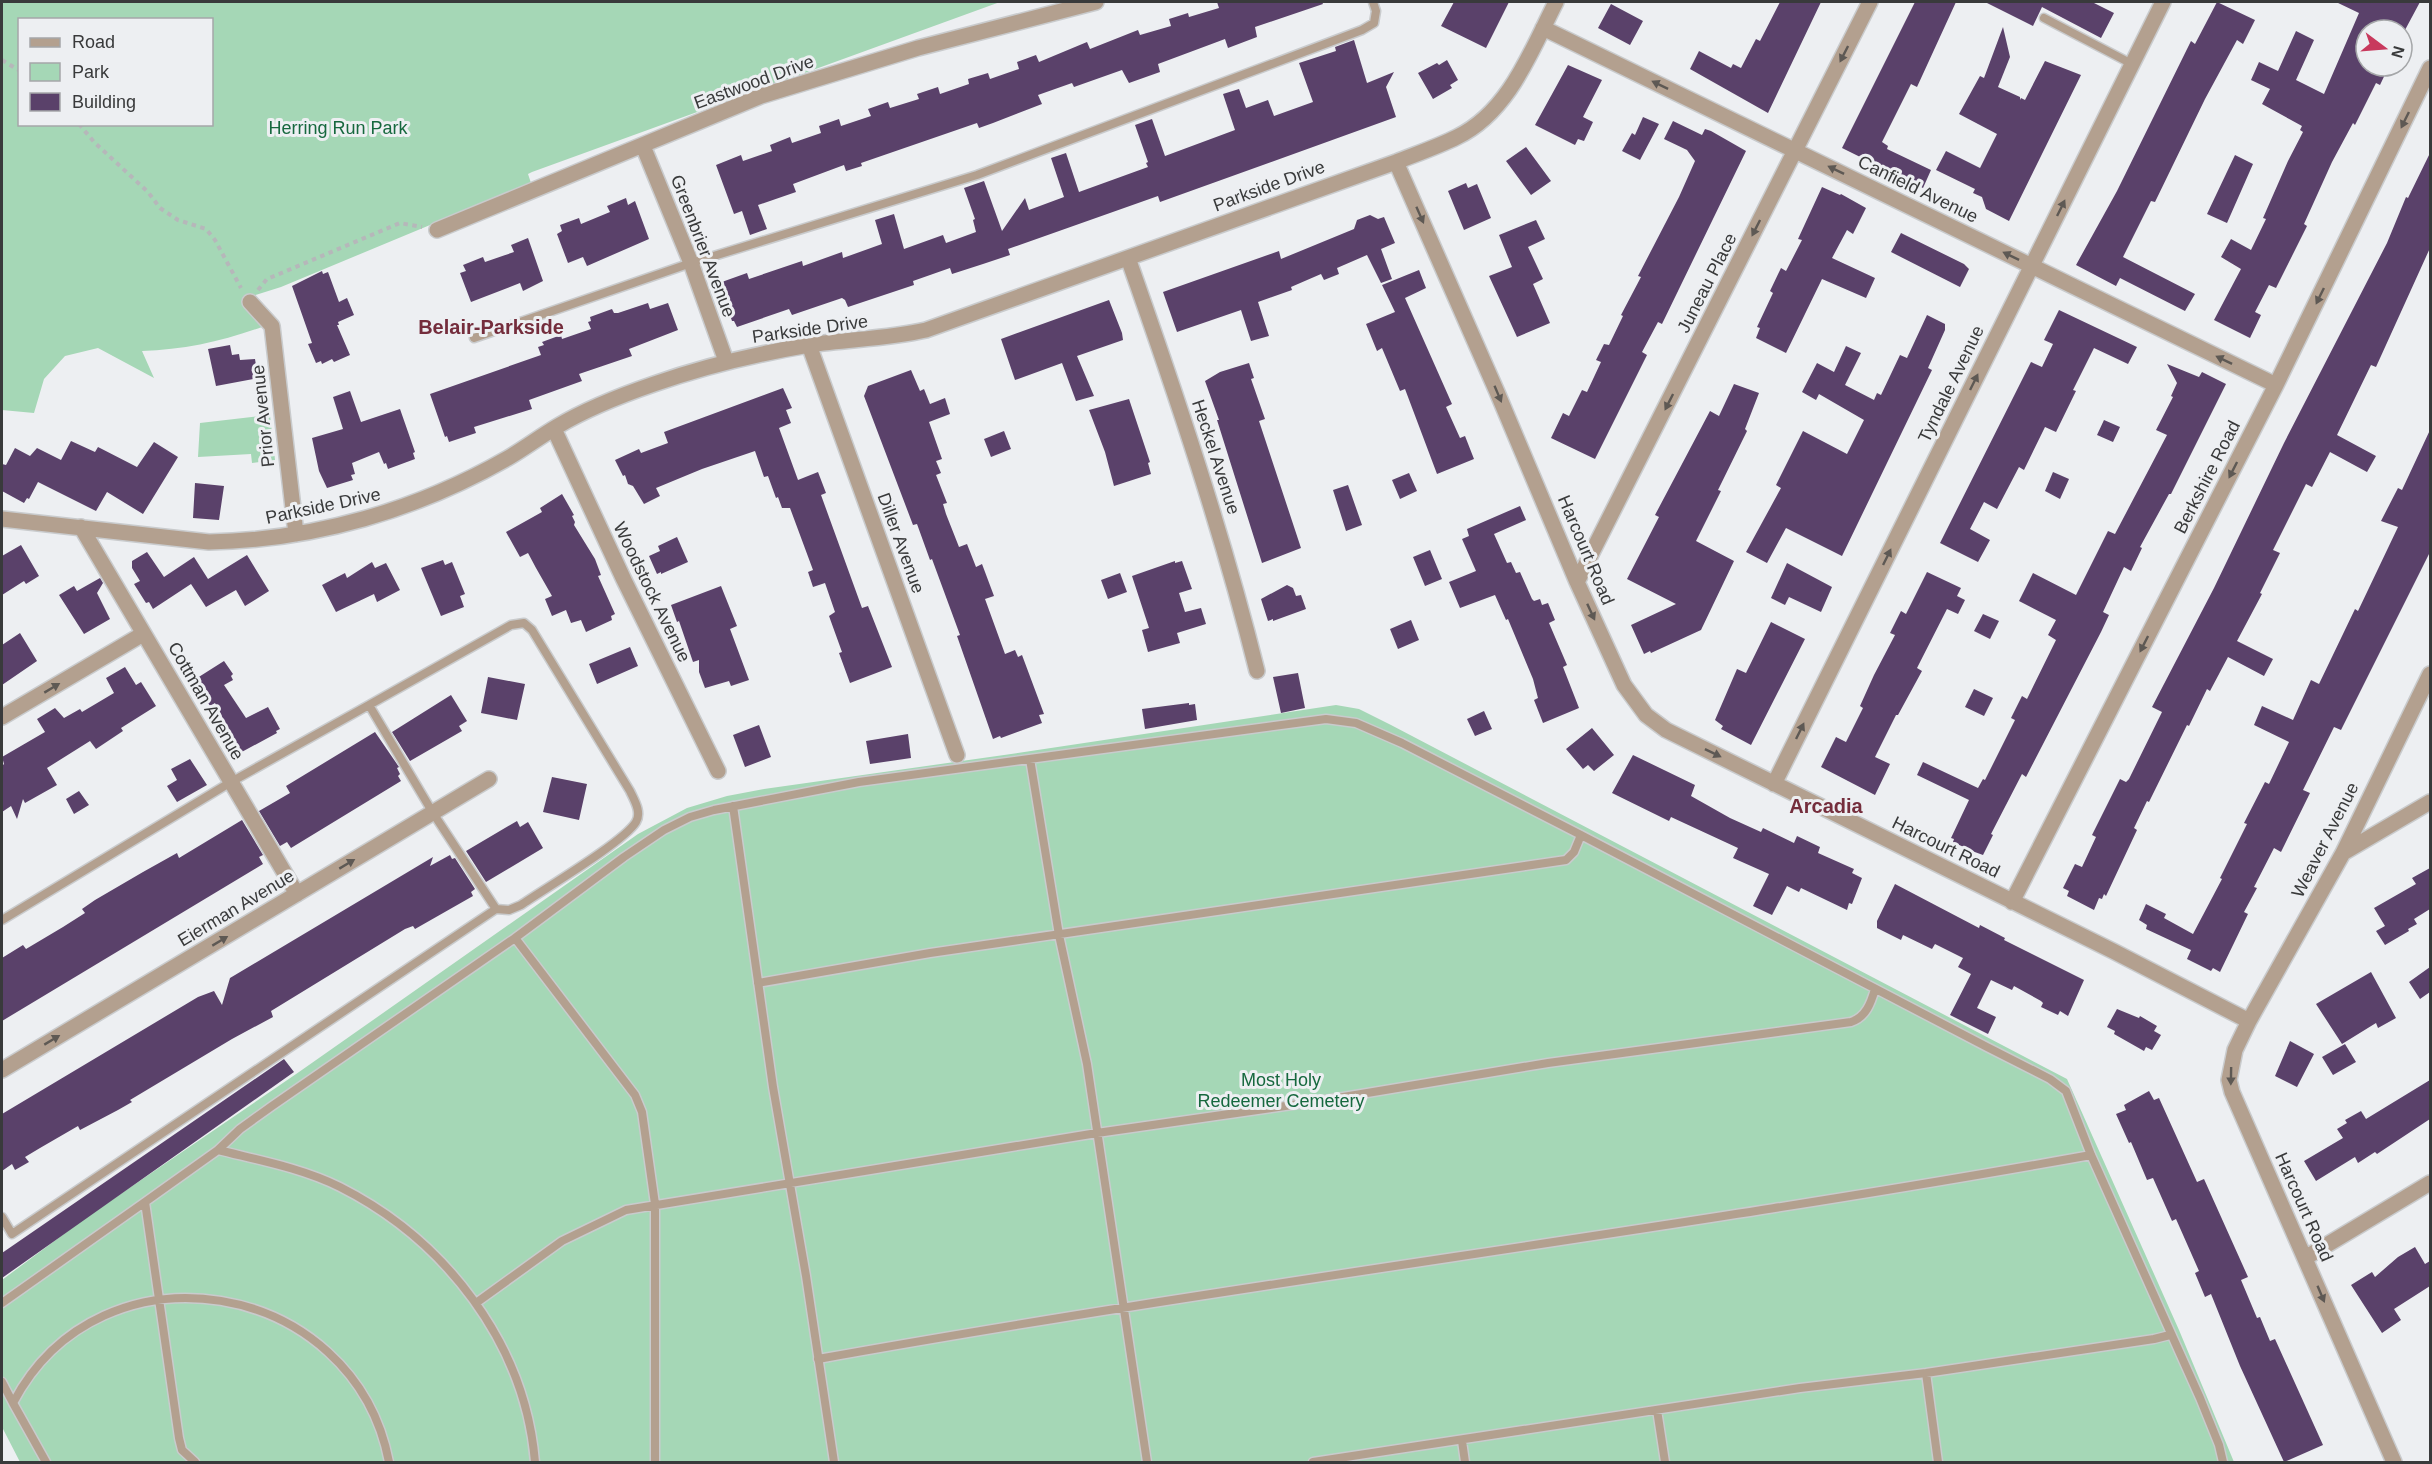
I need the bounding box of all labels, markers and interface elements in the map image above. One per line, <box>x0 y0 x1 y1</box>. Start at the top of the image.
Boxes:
legend <box>18 18 213 126</box>
north arrow <box>2354 18 2414 78</box>
text: Road <box>72 32 115 52</box>
text: N <box>2388 44 2408 60</box>
one-way arrow <box>1839 45 1848 62</box>
street label: Eastwood Drive <box>691 51 817 113</box>
text: Park <box>72 62 110 82</box>
one-way arrow <box>1652 80 1669 90</box>
text: Building <box>72 92 136 112</box>
one-way arrow <box>2400 112 2410 129</box>
park label: Herring Run Park <box>268 118 409 138</box>
street label: Canfield Avenue <box>1855 151 1981 227</box>
street label: Parkside Drive <box>1211 157 1327 215</box>
one-way arrow <box>1827 166 1844 175</box>
street label: Greenbrier Avenue <box>667 172 739 320</box>
one-way arrow <box>2056 199 2065 216</box>
one-way arrow <box>1415 207 1425 225</box>
one-way arrow <box>1752 220 1761 237</box>
street label: Juneau Place <box>1673 230 1741 336</box>
one-way arrow <box>2002 251 2019 260</box>
one-way arrow <box>2315 287 2324 304</box>
street label: Parkside Drive <box>751 311 869 347</box>
district label: Belair-Parkside <box>418 316 564 338</box>
street label: Tyndale Avenue <box>1914 322 1988 446</box>
one-way arrow <box>2215 355 2232 364</box>
street label: Prior Avenue <box>248 364 278 468</box>
one-way arrow <box>1969 374 1979 391</box>
one-way arrow <box>1494 385 1503 403</box>
one-way arrow <box>1664 394 1673 411</box>
street label: Heckel Avenue <box>1188 397 1244 517</box>
street label: Berkshire Road <box>2170 417 2244 537</box>
one-way arrow <box>2228 462 2238 479</box>
street label: Parkside Drive <box>264 484 382 528</box>
street label: Diller Avenue <box>874 490 928 596</box>
street label: Harcourt Road <box>1554 492 1618 608</box>
street label: Woodstock Avenue <box>609 519 695 665</box>
one-way arrow <box>1882 548 1892 565</box>
one-way arrow <box>1586 603 1595 620</box>
one-way arrow <box>2139 636 2149 653</box>
street label: Cottman Avenue <box>164 639 248 763</box>
one-way arrow <box>44 682 60 693</box>
one-way arrow <box>1795 723 1805 740</box>
one-way arrow <box>1704 749 1721 758</box>
street label: Weaver Avenue <box>2287 779 2363 901</box>
district label: Arcadia <box>1789 795 1864 817</box>
street label: Harcourt Road <box>1889 812 2003 882</box>
one-way arrow <box>339 859 355 870</box>
street label: Eierman Avenue <box>174 865 298 951</box>
one-way arrow <box>212 935 228 946</box>
one-way arrow <box>44 1035 61 1045</box>
one-way arrow <box>2226 1067 2236 1086</box>
park label: Most Holy Redeemer Cemetery <box>1197 1070 1365 1111</box>
street label: Harcourt Road <box>2271 1149 2337 1265</box>
one-way arrow <box>2317 1285 2326 1303</box>

